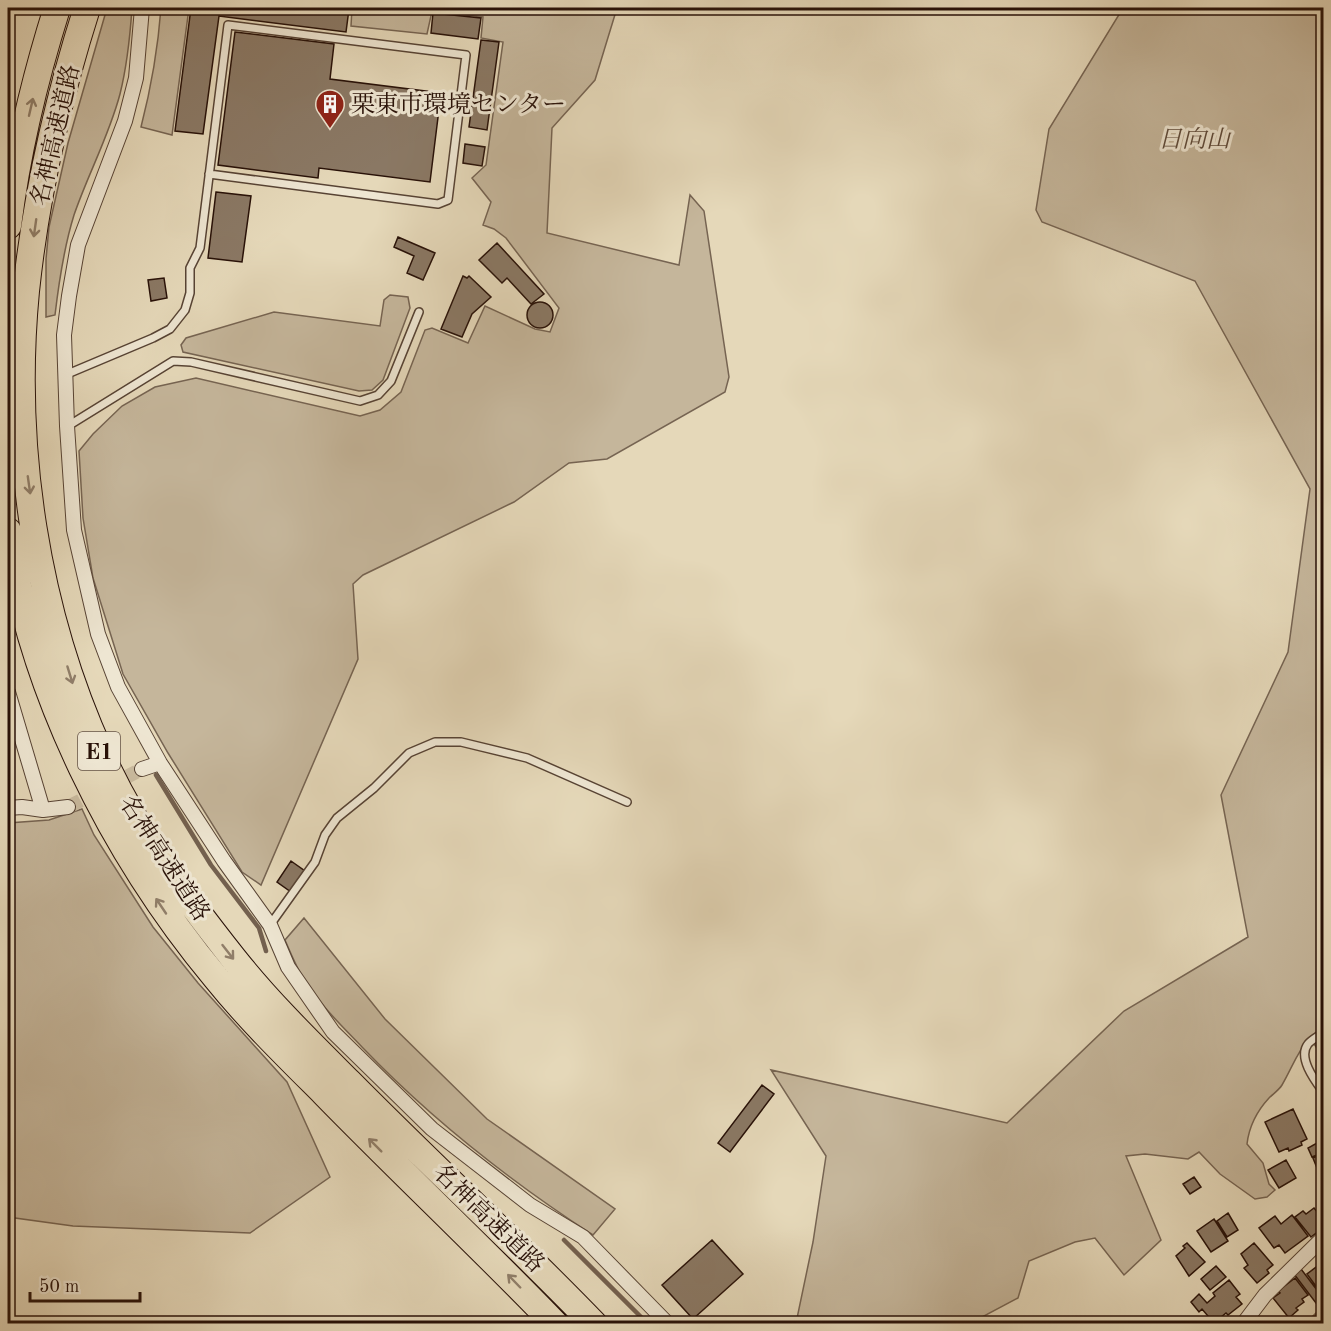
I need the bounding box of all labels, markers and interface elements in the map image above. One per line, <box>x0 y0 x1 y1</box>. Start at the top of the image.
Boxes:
street label: 名神高速道路 <box>26 62 85 208</box>
building icon: 栗東市環境センター <box>314 88 346 130</box>
place label: 栗東市環境センター <box>351 91 566 118</box>
one-way arrow <box>25 98 37 117</box>
park label: 日向山 <box>1158 126 1232 153</box>
one-way arrow <box>29 217 40 237</box>
one-way arrow <box>23 474 34 494</box>
one-way arrow <box>65 665 76 684</box>
road number: E1 <box>78 732 120 770</box>
street label: 名神高速道路 <box>114 791 215 926</box>
one-way arrow <box>155 898 167 915</box>
one-way arrow <box>222 944 235 960</box>
one-way arrow <box>368 1137 383 1152</box>
street label: 名神高速道路 <box>427 1159 550 1278</box>
scale bar <box>30 1265 140 1303</box>
one-way arrow <box>507 1274 521 1289</box>
text: 50 m <box>39 1278 79 1296</box>

